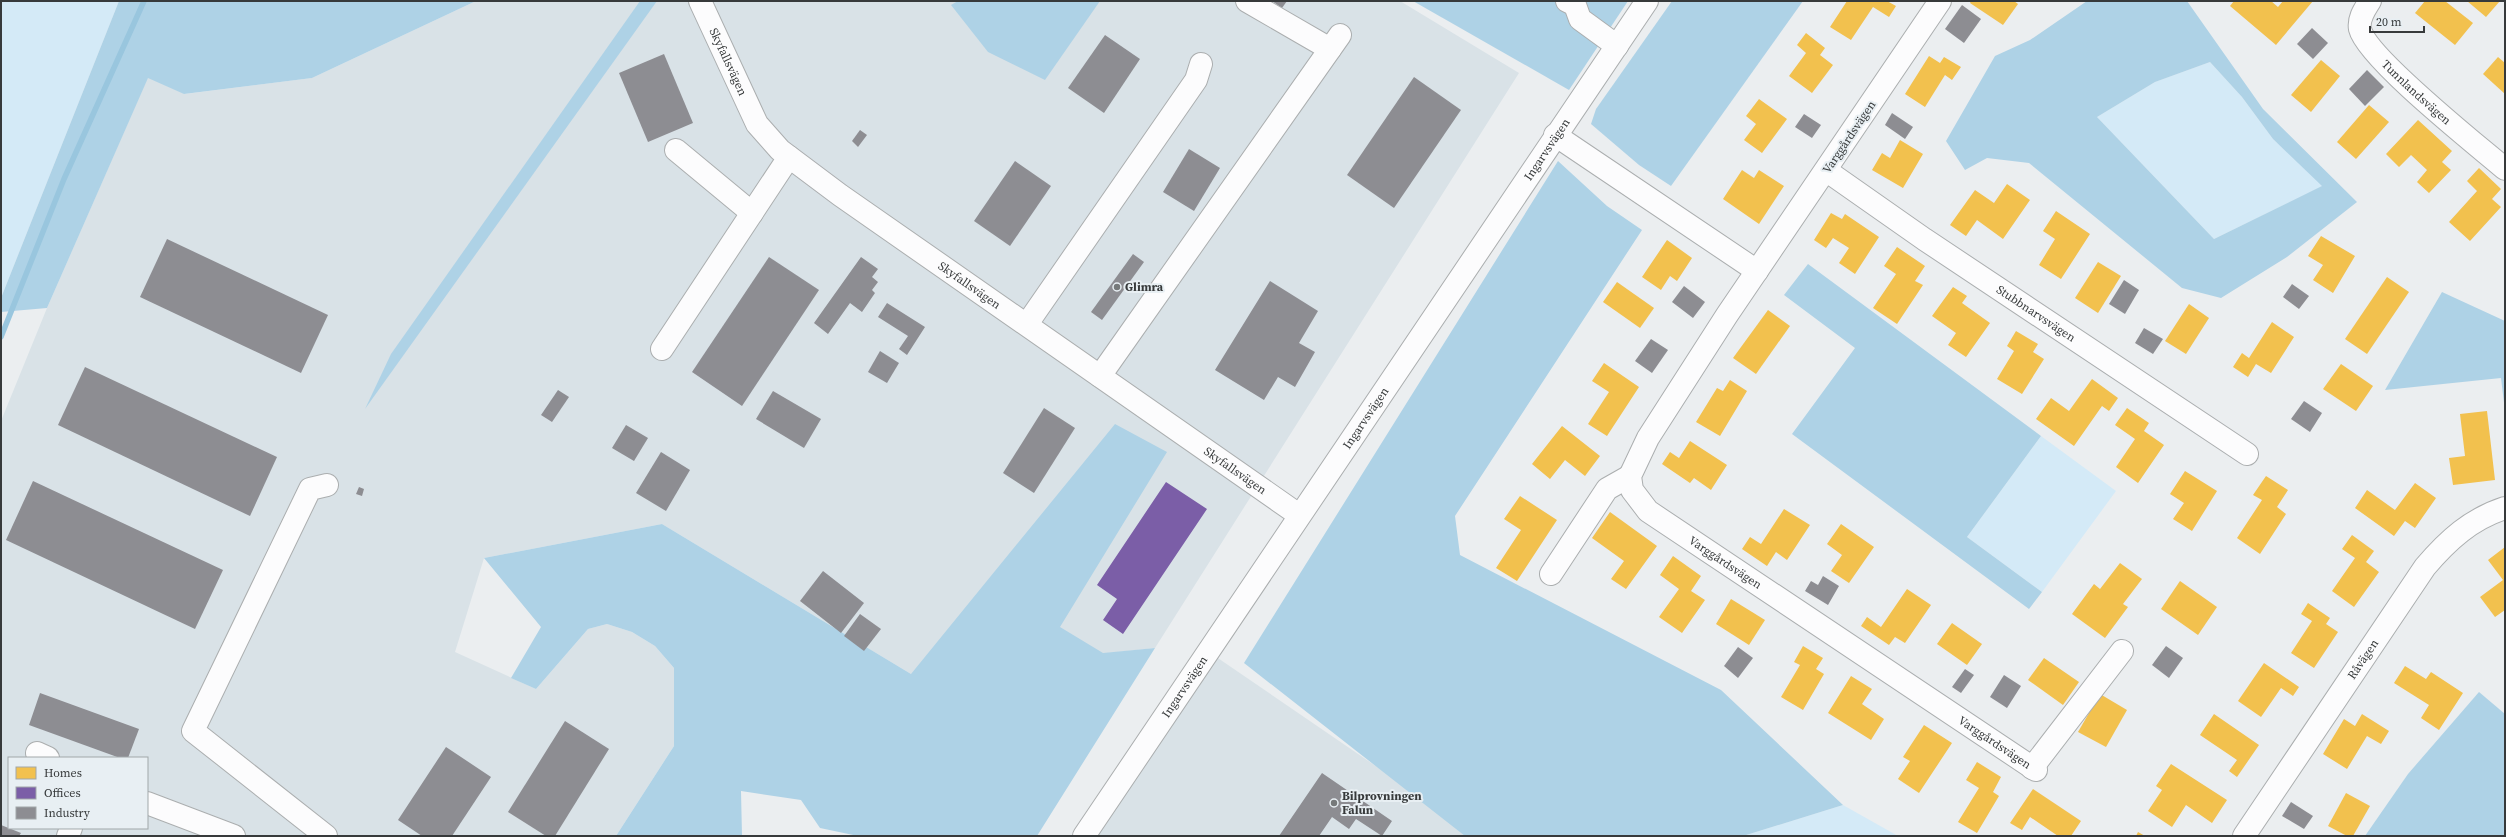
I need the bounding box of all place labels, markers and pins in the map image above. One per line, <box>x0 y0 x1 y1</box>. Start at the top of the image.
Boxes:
place label: Glimra <box>1125 279 1164 295</box>
marker: Glimra <box>1112 282 1122 292</box>
place label: Bilprovningen Falun <box>1342 788 1422 818</box>
marker: Bilprovningen Falun <box>1329 798 1339 808</box>

